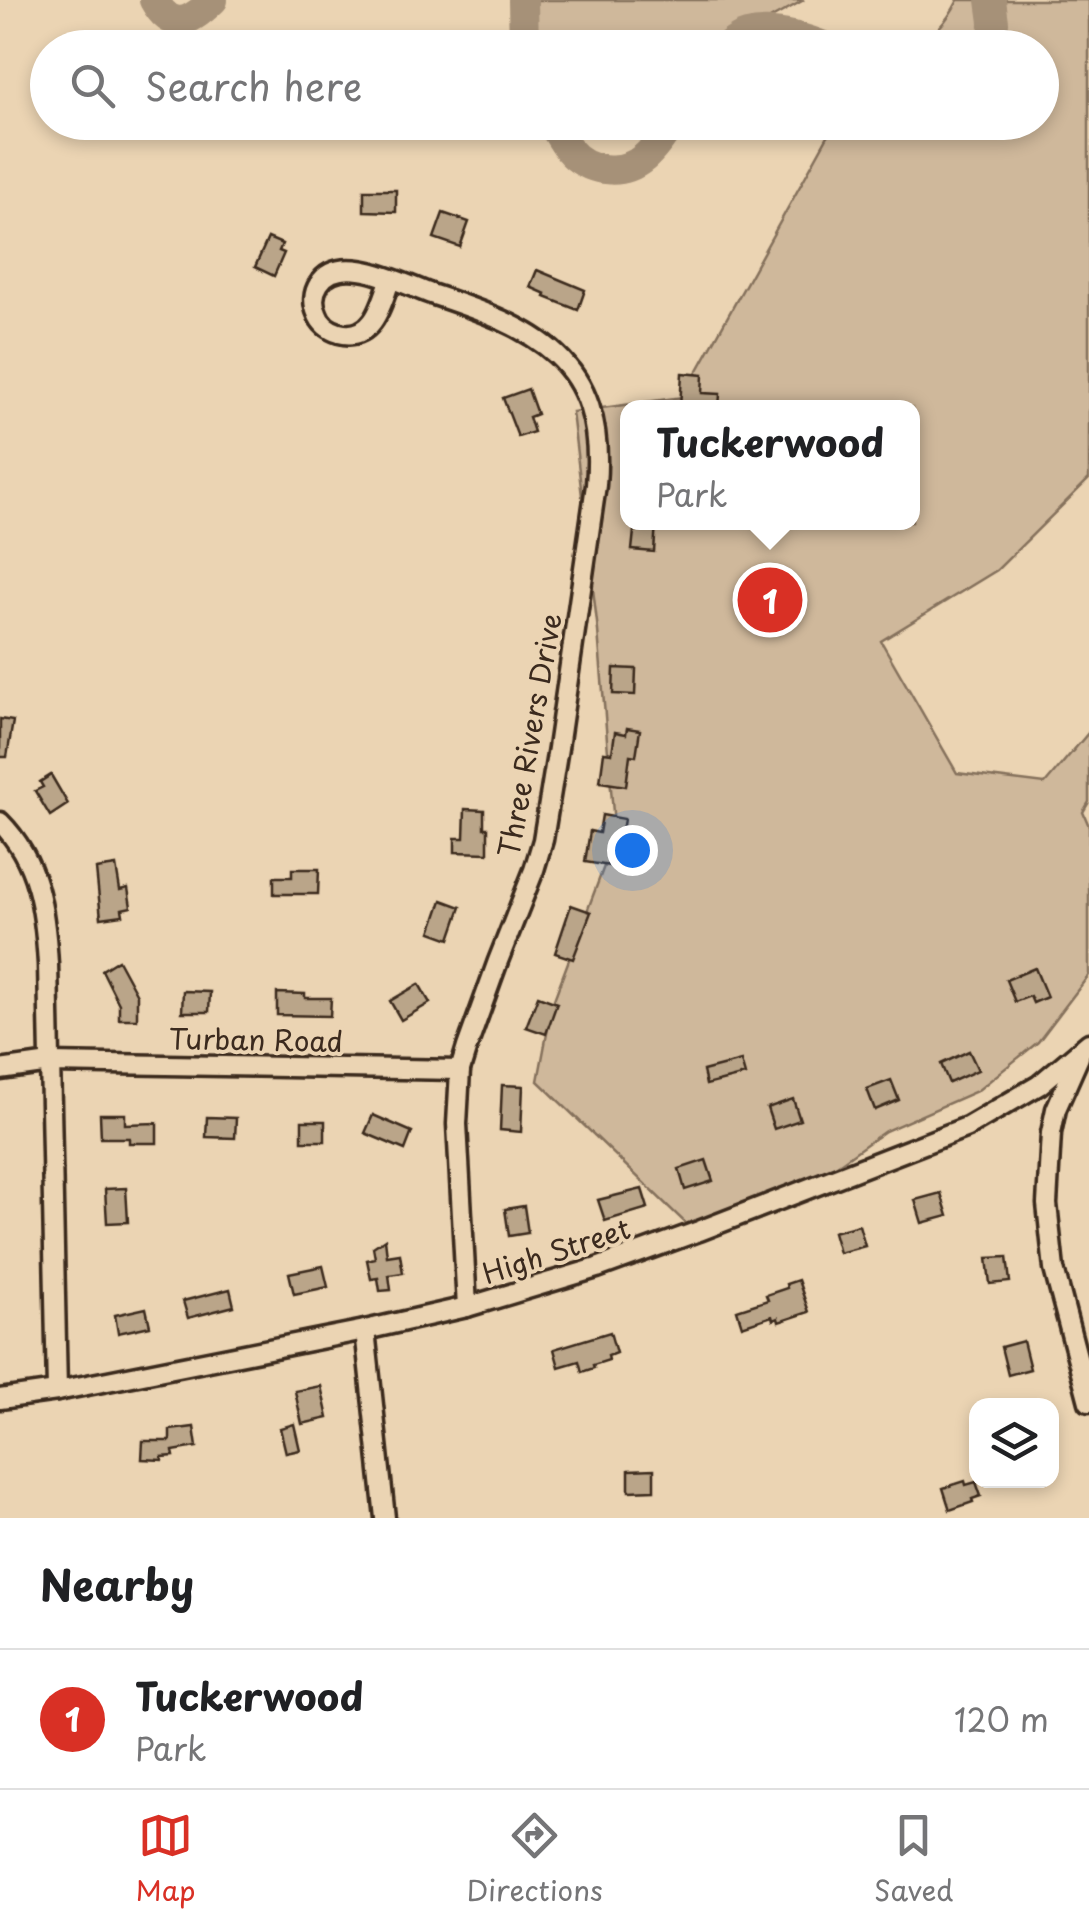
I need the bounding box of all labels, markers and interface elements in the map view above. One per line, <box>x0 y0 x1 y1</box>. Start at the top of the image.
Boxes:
search box <box>30 30 1059 140</box>
text: Search here <box>145 57 362 114</box>
icon: search <box>65 58 120 113</box>
popup <box>620 400 920 530</box>
text: Tuckerwood <box>656 413 884 470</box>
text: Park <box>656 470 727 518</box>
pin: 1 <box>738 562 802 638</box>
street label: Three Rivers Drive <box>486 609 572 861</box>
your location <box>607 825 658 876</box>
street label: Turban Road <box>169 1016 343 1062</box>
street label: High Street <box>477 1206 635 1294</box>
map controls <box>969 1398 1059 1488</box>
button: layers <box>969 1398 1059 1488</box>
text: Nearby <box>40 1552 194 1615</box>
text: Tuckerwood <box>135 1667 363 1724</box>
text: 1 <box>65 1695 80 1743</box>
text: 120 m <box>954 1695 1049 1743</box>
text: Park <box>135 1724 207 1772</box>
tab: Map <box>136 1808 195 1911</box>
tab: Directions <box>467 1808 603 1911</box>
tab: Saved <box>874 1808 953 1911</box>

